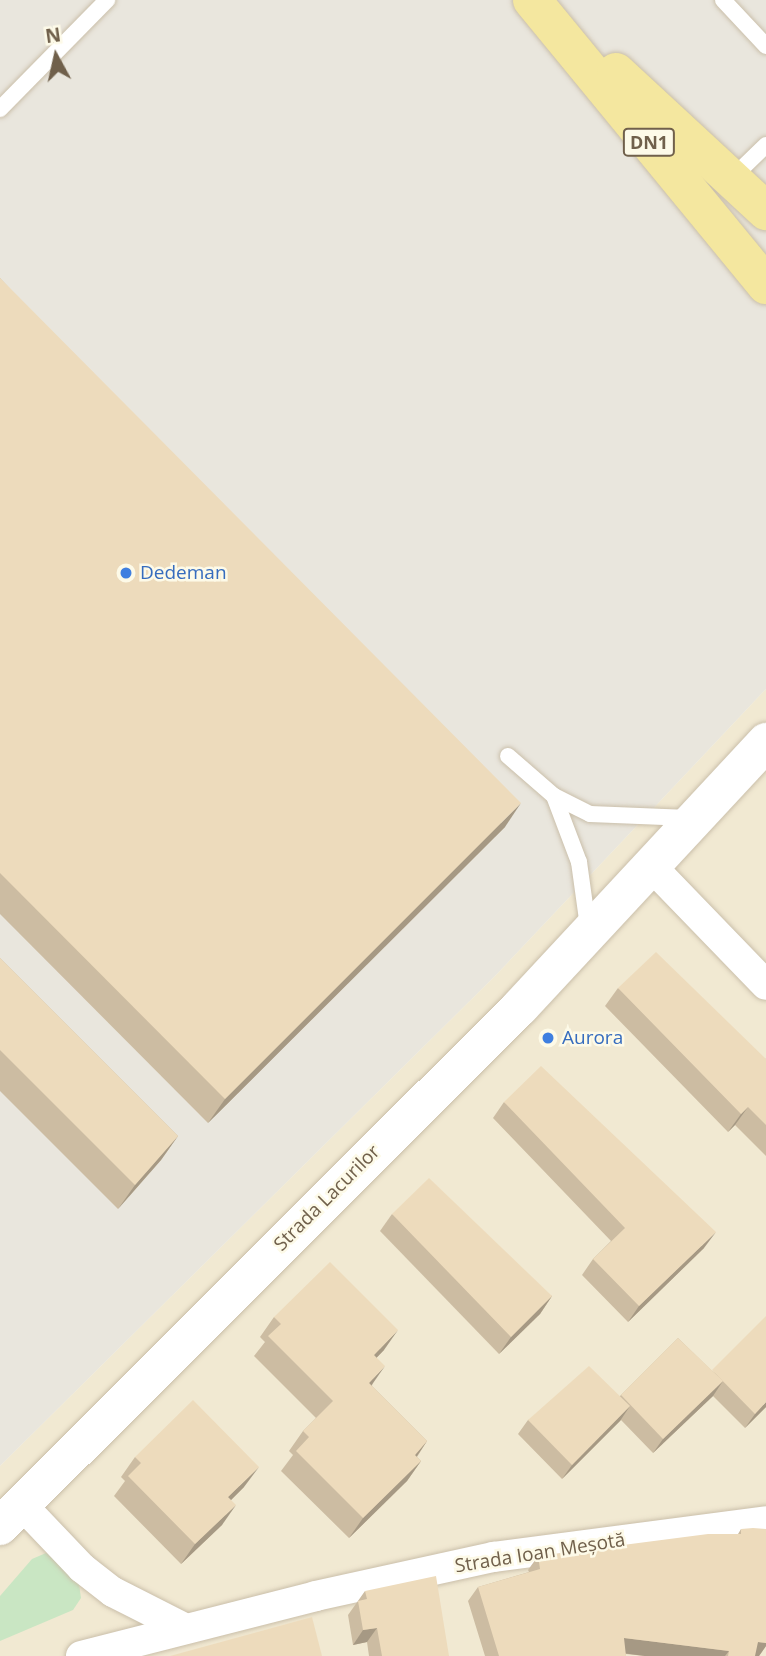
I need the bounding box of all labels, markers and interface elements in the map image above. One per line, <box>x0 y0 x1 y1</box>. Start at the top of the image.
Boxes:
north arrow <box>21 21 91 91</box>
text: N <box>44 21 63 49</box>
road number: DN1 <box>623 127 675 156</box>
place label: Dedeman <box>140 562 227 584</box>
marker: Dedeman <box>118 565 134 581</box>
place label: Aurora <box>562 1027 623 1049</box>
marker: Aurora <box>540 1030 556 1046</box>
street label: Strada Lacurilor <box>269 1140 385 1256</box>
street label: Strada Ioan Meșotă <box>453 1528 627 1578</box>

